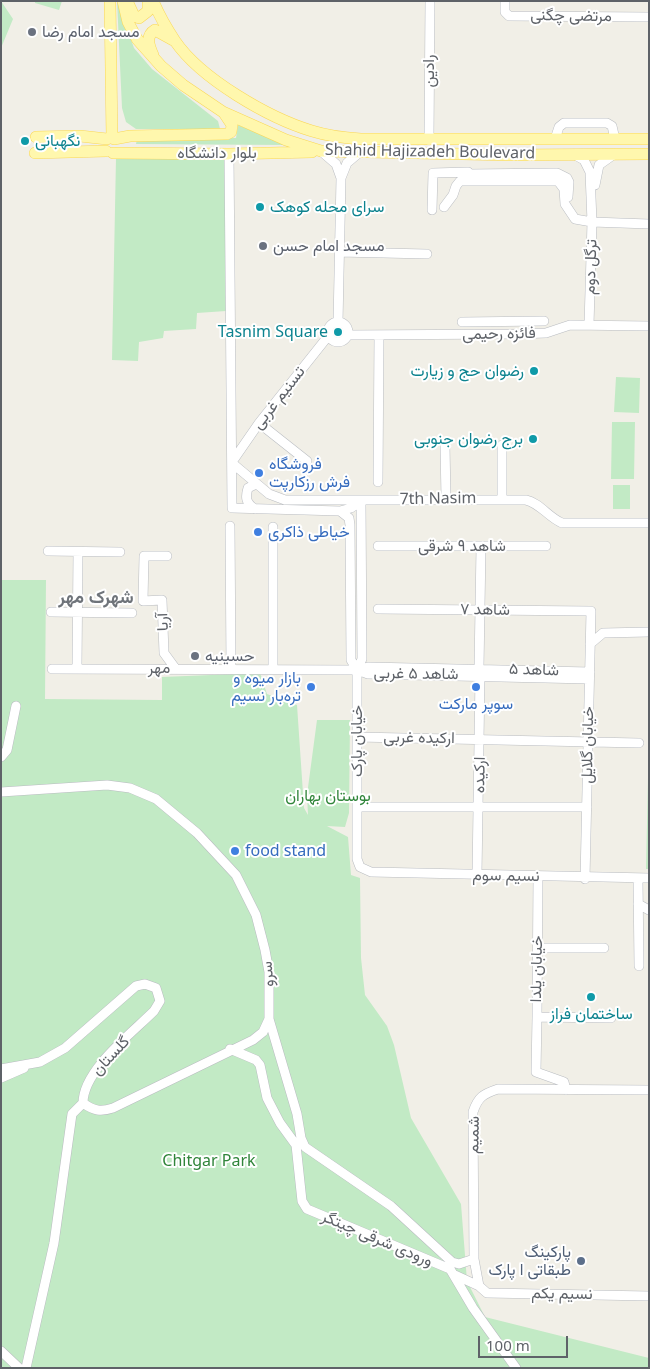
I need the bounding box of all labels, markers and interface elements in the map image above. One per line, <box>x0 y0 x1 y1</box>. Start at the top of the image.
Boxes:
street label: مرتضی چگنی <box>530 6 612 26</box>
place label: مسجد امام رضا <box>42 22 140 42</box>
marker: مسجد امام رضا <box>26 26 38 38</box>
street label: رادین <box>419 55 439 87</box>
place label: نگهبانی <box>35 131 80 151</box>
marker: نگهبانی <box>19 135 31 147</box>
street label: Shahid Hajizadeh Boulevard <box>325 141 535 163</box>
street label: بلوار دانشگاه <box>177 143 257 163</box>
place label: سرای محله کوهک <box>270 197 384 217</box>
marker: سرای محله کوهک <box>254 201 266 213</box>
place label: مسجد امام حسن <box>273 236 384 256</box>
street label: ترگل دوم <box>580 239 602 295</box>
marker: مسجد امام حسن <box>257 240 269 252</box>
place label: Tasnim Square <box>218 322 328 342</box>
street label: فائزه رحیمی <box>462 324 536 344</box>
marker: Tasnim Square <box>332 326 344 338</box>
place label: رضوان حج و زیارت <box>411 361 524 381</box>
street label: تسنیم غربی <box>248 363 310 433</box>
marker: رضوان حج و زیارت <box>528 365 540 377</box>
place label: برج رضوان جنوبی <box>414 429 523 449</box>
marker: برج رضوان جنوبی <box>527 433 539 445</box>
place label: فروشگاه فرش رزکارپت <box>269 454 350 492</box>
marker: فروشگاه فرش رزکارپت <box>253 467 265 479</box>
street label: 7th Nasim <box>399 489 477 509</box>
place label: خیاطی ذاکری <box>268 522 350 542</box>
marker: خیاطی ذاکری <box>252 526 264 538</box>
street label: شاهد ۹ شرقی <box>418 536 506 556</box>
district label: شهرک مهر <box>58 587 134 609</box>
street label: شاهد ۷ <box>460 600 510 620</box>
street label: آریا <box>153 612 173 632</box>
place label: حسینیه <box>205 646 255 666</box>
marker: حسینیه <box>189 650 201 662</box>
street label: مهر <box>148 658 170 678</box>
street label: شاهد ۵ <box>509 660 559 680</box>
street label: شاهد ۵ غربی <box>373 664 459 684</box>
place label: بازار میوه و تره‌بار نسیم <box>231 668 301 706</box>
marker: بازار میوه و تره‌بار نسیم <box>305 681 317 693</box>
marker: سوپر مارکت <box>470 681 482 693</box>
place label: سوپر مارکت <box>439 694 513 714</box>
street label: خیابان پارک <box>347 705 367 777</box>
street label: خیابان گلایل <box>578 706 598 784</box>
street label: ارکیده غربی <box>383 728 455 748</box>
street label: ارکیده <box>470 757 490 793</box>
park label: بوستان بهاران <box>285 786 371 806</box>
place label: food stand <box>245 841 326 861</box>
marker: food stand <box>229 845 241 857</box>
street label: نسیم سوم <box>472 866 540 886</box>
street label: خیابان یلدا <box>527 935 547 1003</box>
street label: سرو <box>258 961 278 987</box>
marker: ساختمان فراز <box>585 991 597 1003</box>
place label: ساختمان فراز <box>549 1004 633 1024</box>
street label: گلستان <box>88 1032 134 1080</box>
street label: شمیم <box>464 1116 484 1154</box>
park label: Chitgar Park <box>162 1151 256 1171</box>
street label: ورودی شرقی چیتگر <box>318 1207 436 1271</box>
place label: پارکینگ طبقاتی ا پارک <box>488 1242 571 1280</box>
marker: پارکینگ طبقاتی ا پارک <box>575 1255 587 1267</box>
street label: نسیم یکم <box>531 1284 593 1304</box>
scale bar <box>480 1326 570 1358</box>
text: 100 m <box>486 1335 530 1355</box>

